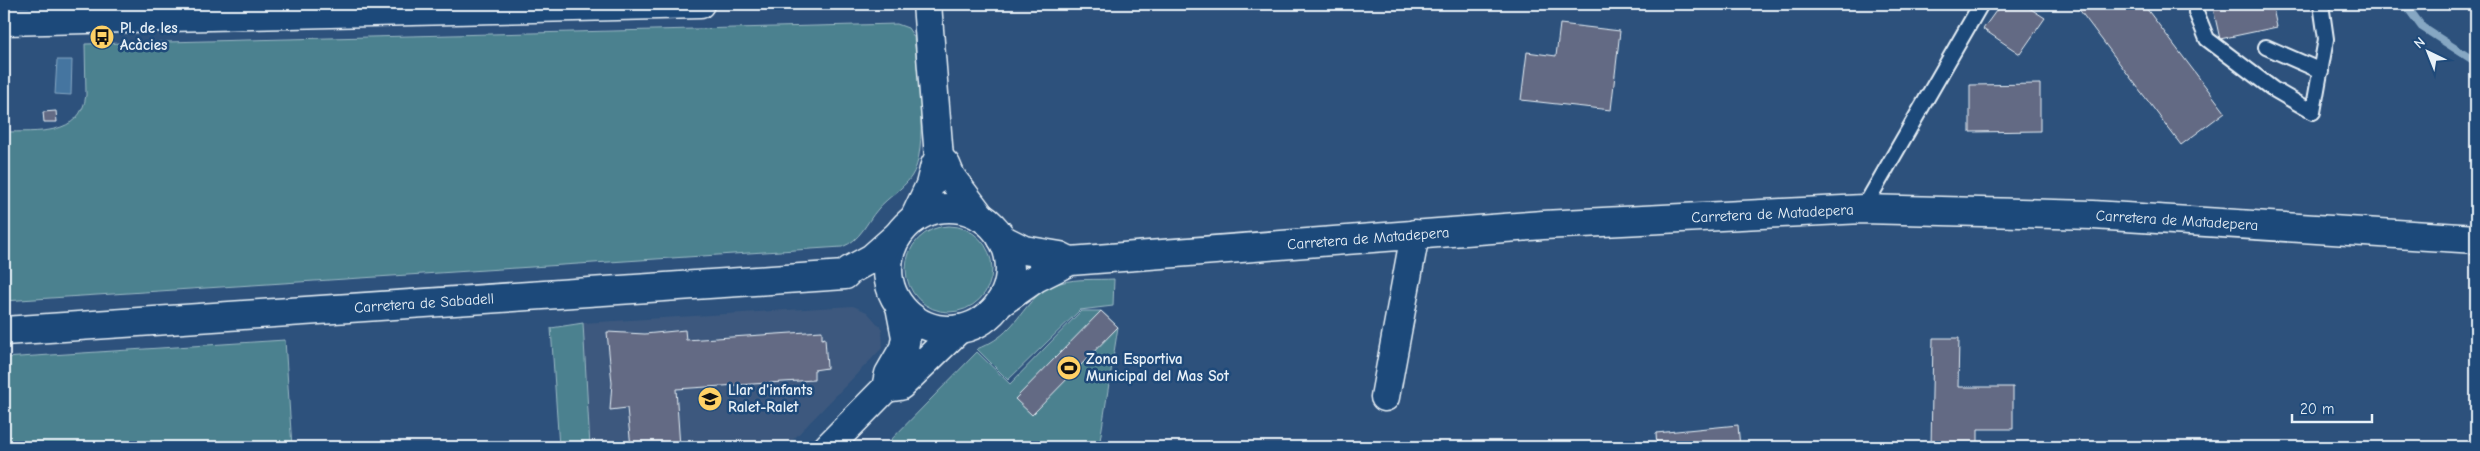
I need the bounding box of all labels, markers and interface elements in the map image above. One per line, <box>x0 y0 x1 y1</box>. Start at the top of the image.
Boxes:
place label: Pl. de les Acàcies <box>120 19 178 54</box>
bus stop icon: Pl. de les Acàcies <box>89 24 115 50</box>
north arrow <box>2402 28 2452 78</box>
text: N <box>2410 34 2429 52</box>
street label: Carretera de Matadepera <box>1691 200 1854 227</box>
street label: Carretera de Matadepera <box>2095 206 2259 234</box>
street label: Carretera de Matadepera <box>1286 223 1450 253</box>
street label: Carretera de Sabadell <box>353 289 495 317</box>
place label: Zona Esportiva Municipal del Mas Sot <box>1086 350 1230 385</box>
sports icon: Zona Esportiva Municipal del Mas Sot <box>1056 355 1082 381</box>
place label: Llar d'infants Ralet-Ralet <box>728 381 813 416</box>
school or university icon: Llar d'infants Ralet-Ralet <box>697 386 723 412</box>
scale bar <box>2292 391 2372 423</box>
text: 20 m <box>2300 400 2334 418</box>

